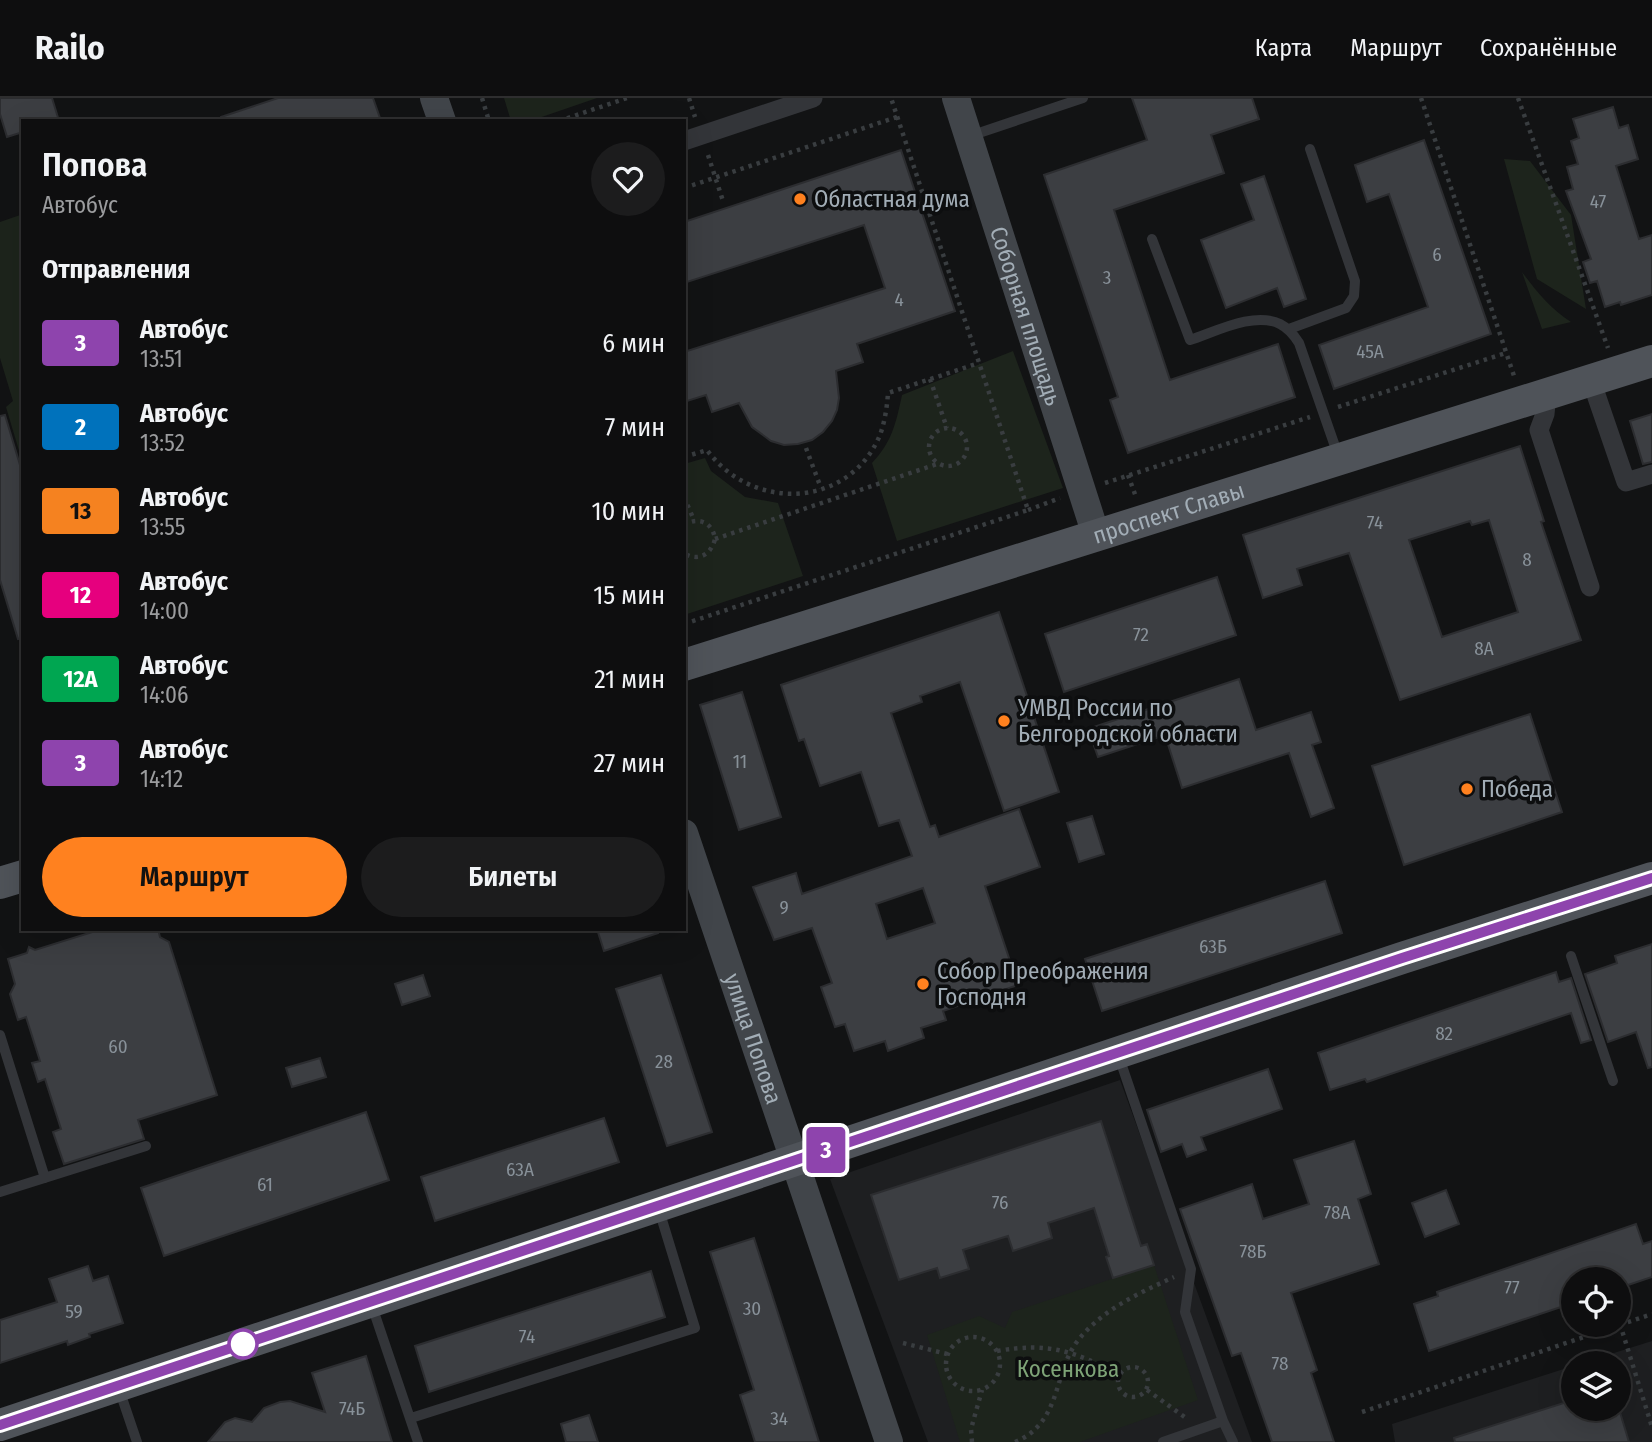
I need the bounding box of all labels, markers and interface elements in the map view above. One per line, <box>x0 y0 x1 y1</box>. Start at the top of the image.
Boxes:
text: Railo <box>35 28 105 68</box>
text: Карта <box>1255 34 1312 62</box>
text: Маршрут <box>1350 34 1442 62</box>
text: Сохранённые <box>1480 34 1617 62</box>
button: heart <box>591 142 665 216</box>
text: Попова <box>42 145 147 185</box>
place label: Областная дума <box>814 185 970 213</box>
house number: 47 <box>1590 190 1607 213</box>
text: Автобус <box>42 191 118 219</box>
marker: Областная дума <box>792 191 808 207</box>
street label: Соборная площадь <box>984 223 1068 409</box>
house number: 6 <box>1432 243 1442 266</box>
text: Отправления <box>42 254 191 285</box>
house number: 3 <box>1103 266 1111 289</box>
house number: 4 <box>894 288 904 311</box>
text: Автобус <box>140 314 228 345</box>
text: 6 мин <box>602 328 665 359</box>
text: 3 <box>75 329 86 357</box>
house number: 45А <box>1356 340 1384 363</box>
text: 13:51 <box>140 345 183 373</box>
text: Автобус <box>140 398 228 429</box>
text: 7 мин <box>605 412 665 443</box>
text: 2 <box>75 413 86 441</box>
text: 13:52 <box>140 429 185 457</box>
street label: проспект Славы <box>1089 476 1248 550</box>
text: Автобус <box>140 482 228 513</box>
text: 10 мин <box>592 496 665 527</box>
text: 13 <box>70 497 91 525</box>
house number: 74 <box>1367 511 1383 534</box>
text: 13:55 <box>140 513 185 541</box>
house number: 8 <box>1522 548 1532 571</box>
text: Автобус <box>140 566 228 597</box>
text: 15 мин <box>593 580 665 611</box>
text: 12 <box>70 581 91 609</box>
text: 14:00 <box>140 597 189 625</box>
house number: 72 <box>1133 623 1149 646</box>
house number: 8А <box>1474 637 1494 660</box>
text: Автобус <box>140 650 228 681</box>
text: 21 мин <box>594 664 665 695</box>
text: 12А <box>63 665 98 693</box>
text: 14:06 <box>140 681 188 709</box>
place label: УМВД России по Белгородской области <box>1017 694 1238 748</box>
marker: УМВД России по Белгородской области <box>996 713 1012 729</box>
text: Автобус <box>140 734 228 765</box>
text: 27 мин <box>593 748 665 779</box>
text: 3 <box>75 749 86 777</box>
house number: 11 <box>733 750 747 773</box>
text: 14:12 <box>140 765 183 793</box>
place label: Победа <box>1481 775 1553 803</box>
marker: Победа <box>1459 781 1475 797</box>
button: Маршрут <box>42 837 347 917</box>
button: Билеты <box>361 837 665 917</box>
house number: 9 <box>779 896 789 919</box>
house number: 63Б <box>1199 935 1227 958</box>
place label: Собор Преображения Господня <box>937 957 1149 1011</box>
street label: улица Попова <box>718 970 788 1108</box>
marker: Собор Преображения Господня <box>915 976 931 992</box>
house number: 82 <box>1435 1022 1453 1045</box>
house number: 60 <box>108 1035 128 1058</box>
house number: 28 <box>655 1050 673 1073</box>
line badge: 3 <box>803 1127 849 1173</box>
text: 3 <box>820 1136 832 1164</box>
house number: 63А <box>506 1158 534 1181</box>
house number: 61 <box>257 1173 273 1196</box>
house number: 76 <box>992 1191 1008 1214</box>
house number: 78А <box>1324 1201 1350 1224</box>
house number: 78Б <box>1240 1240 1266 1263</box>
map controls <box>1561 1267 1631 1421</box>
button: locate <box>1561 1267 1631 1337</box>
house number: 77 <box>1504 1276 1520 1299</box>
house number: 30 <box>743 1297 761 1320</box>
house number: 59 <box>65 1300 83 1323</box>
house number: 74 <box>519 1325 535 1348</box>
unlabelled marker <box>228 1329 258 1359</box>
button: layers <box>1561 1351 1631 1421</box>
house number: 78 <box>1272 1352 1288 1375</box>
park label: Косенкова <box>1017 1355 1119 1383</box>
house number: 74Б <box>339 1397 365 1420</box>
house number: 34 <box>770 1407 788 1430</box>

